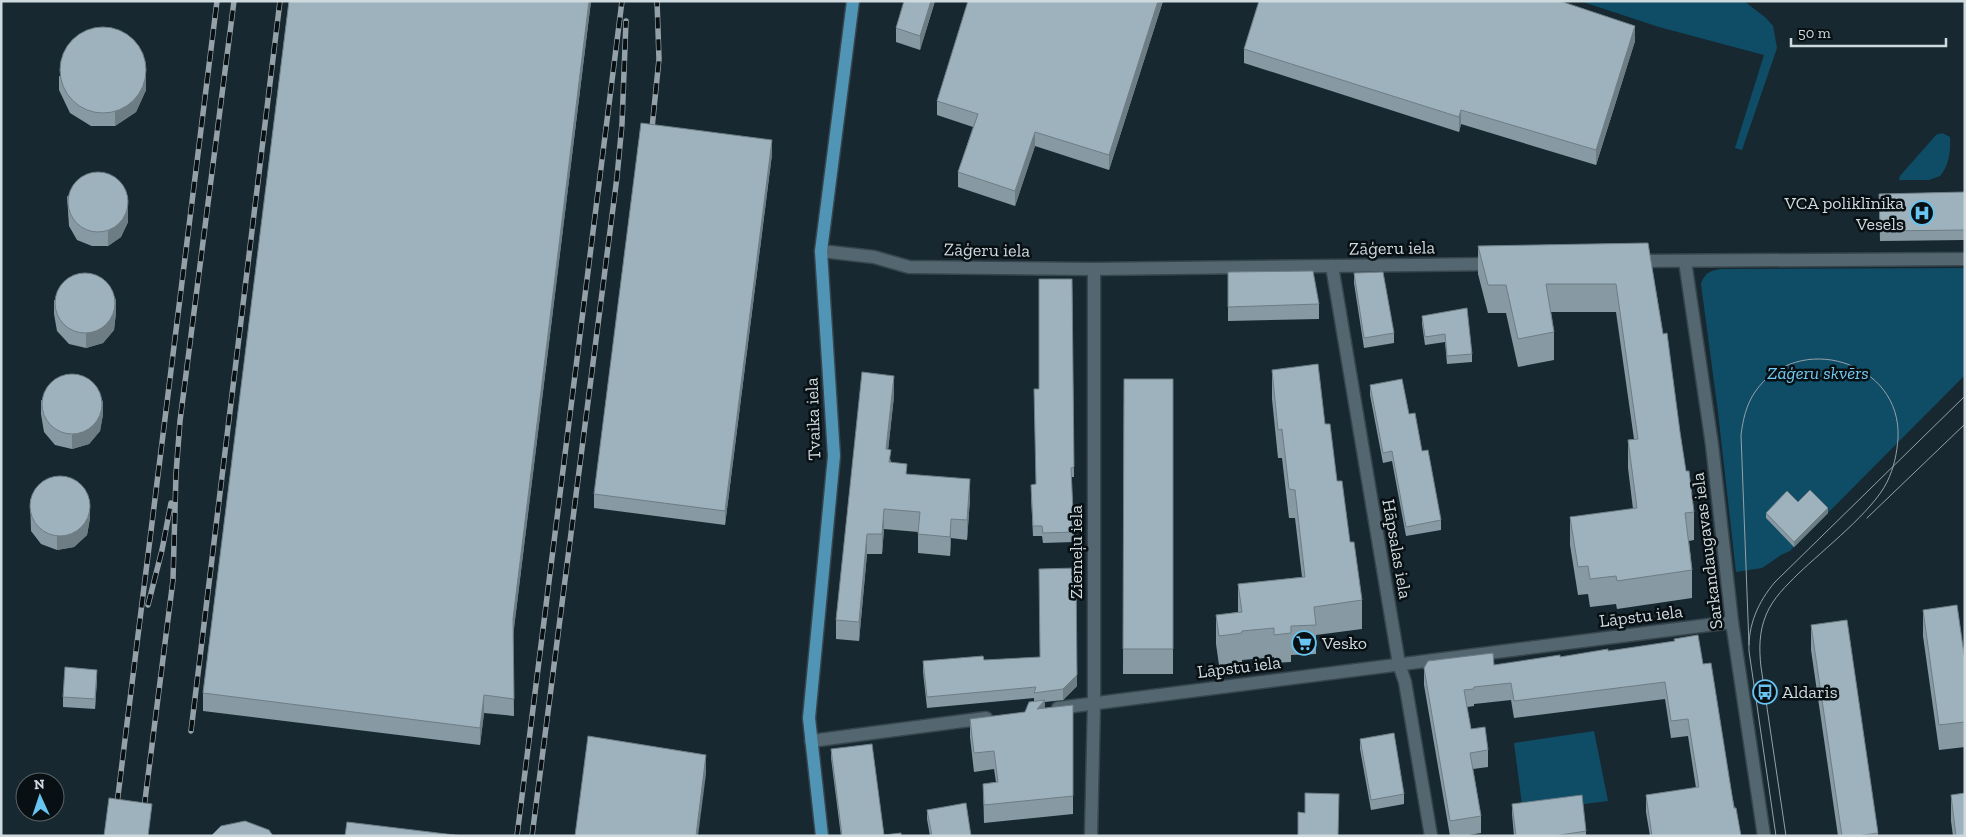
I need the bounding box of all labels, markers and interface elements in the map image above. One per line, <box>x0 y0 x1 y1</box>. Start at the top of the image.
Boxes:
scale bar <box>1791 15 1946 47</box>
text: 50 m <box>1798 24 1831 42</box>
place label: VCA poliklīnika Vesels <box>1783 192 1904 235</box>
hospital icon: VCA poliklīnika Vesels <box>1909 200 1935 226</box>
street label: Zāģeru iela <box>1349 236 1436 260</box>
street label: Zāģeru iela <box>944 238 1031 262</box>
park label: Zāģeru skvērs <box>1767 362 1869 384</box>
street label: Tvaika iela <box>801 377 825 461</box>
street label: Sarkandaugavas iela <box>1686 471 1728 631</box>
street label: Hāpsalas iela <box>1377 497 1417 601</box>
street label: Ziemeļu iela <box>1065 505 1087 599</box>
street label: Lāpstu iela <box>1598 600 1684 632</box>
supermarket icon: Vesko <box>1291 630 1317 656</box>
place label: Vesko <box>1321 632 1367 654</box>
street label: Lāpstu iela <box>1196 651 1282 683</box>
bus stop icon: Aldaris <box>1752 679 1778 705</box>
place label: Aldaris <box>1782 681 1838 703</box>
north arrow <box>15 772 65 822</box>
text: N <box>34 776 45 793</box>

